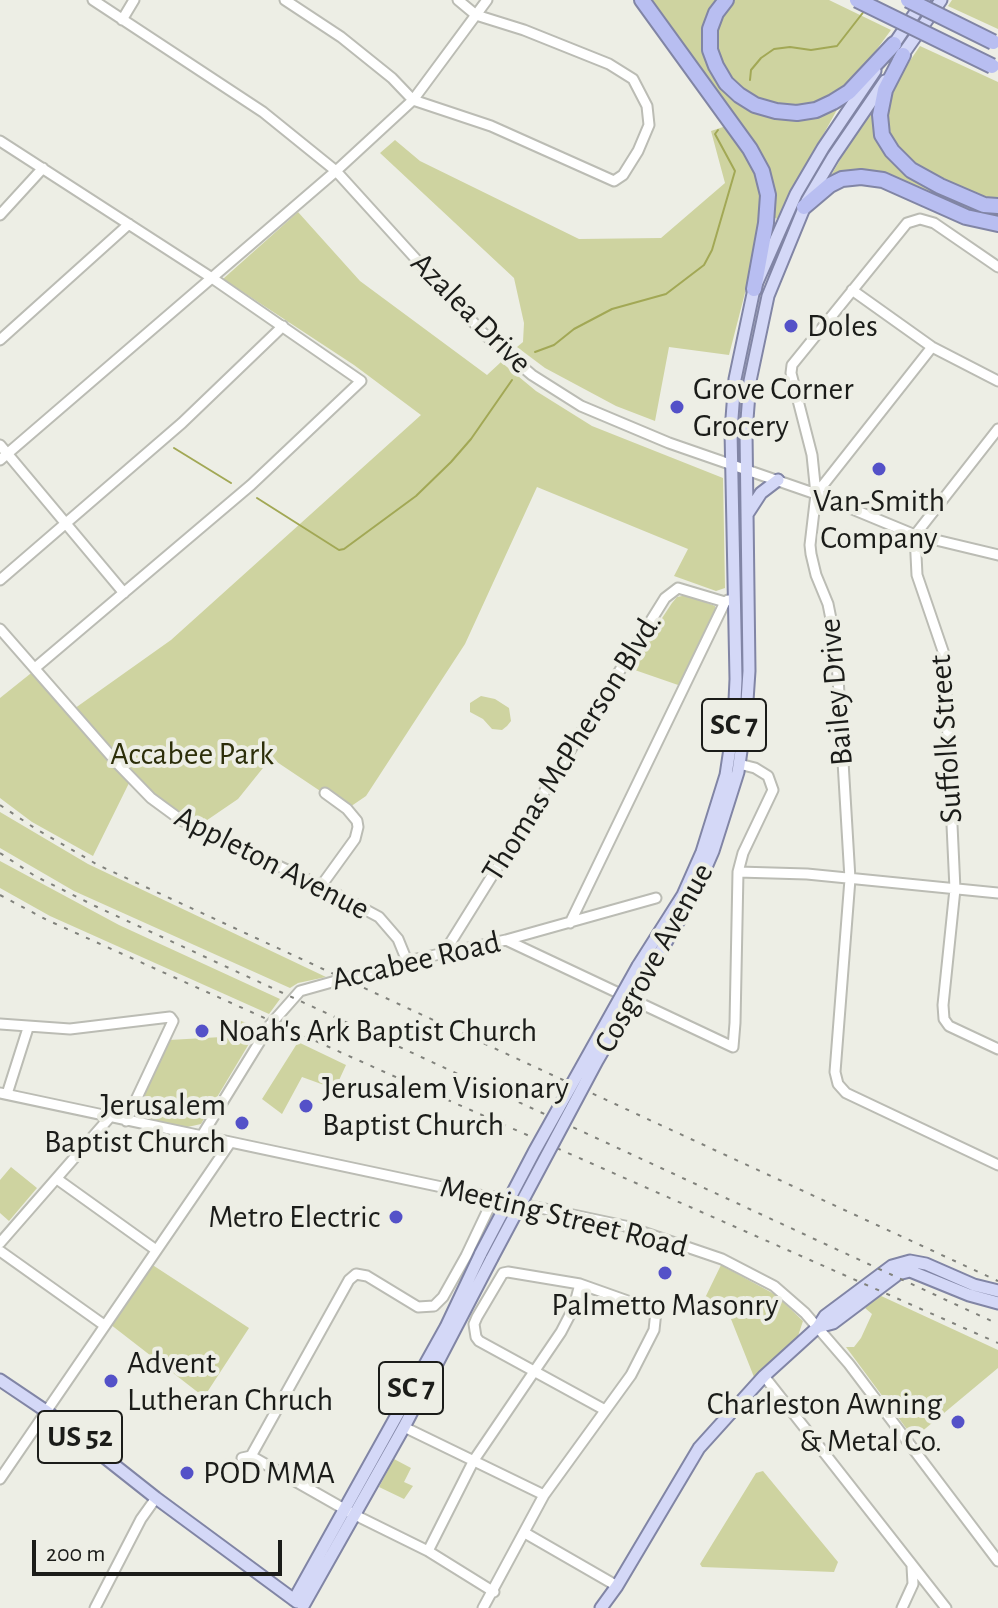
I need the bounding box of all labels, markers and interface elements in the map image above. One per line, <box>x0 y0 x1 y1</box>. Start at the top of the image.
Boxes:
street label: Azalea Drive <box>402 244 540 382</box>
place label: Doles <box>807 307 878 345</box>
marker: Doles <box>782 317 800 335</box>
place label: Grove Corner Grocery <box>693 370 854 445</box>
marker: Grove Corner Grocery <box>668 398 686 416</box>
marker: Van-Smith Company <box>870 460 888 478</box>
place label: Van-Smith Company <box>813 482 945 557</box>
street label: Thomas McPherson Blvd. <box>474 605 670 889</box>
street label: Bailey Drive <box>810 617 862 767</box>
street label: Suffolk Street <box>921 654 971 824</box>
road number: SC 7 <box>702 699 766 751</box>
park label: Accabee Park <box>110 735 274 773</box>
street label: Appleton Avenue <box>168 797 376 929</box>
street label: Cosgrove Avenue <box>586 856 722 1060</box>
street label: Accabee Road <box>328 923 504 999</box>
place label: Noah's Ark Baptist Church <box>218 1012 537 1050</box>
marker: Noah's Ark Baptist Church <box>193 1022 211 1040</box>
place label: Jerusalem Visionary Baptist Church <box>322 1069 569 1144</box>
place label: Jerusalem Baptist Church <box>44 1086 226 1161</box>
marker: Jerusalem Visionary Baptist Church <box>297 1097 315 1115</box>
marker: Jerusalem Baptist Church <box>233 1114 251 1132</box>
street label: Meeting Street Road <box>436 1168 692 1266</box>
place label: Metro Electric <box>208 1198 380 1236</box>
marker: Metro Electric <box>387 1208 405 1226</box>
marker: Palmetto Masonry <box>656 1264 674 1282</box>
place label: Palmetto Masonry <box>551 1286 779 1324</box>
place label: Advent Lutheran Chruch <box>127 1344 333 1419</box>
road number: SC 7 <box>379 1362 443 1414</box>
marker: Advent Lutheran Chruch <box>102 1372 120 1390</box>
place label: Charleston Awning & Metal Co. <box>707 1385 942 1460</box>
road number: US 52 <box>38 1411 122 1463</box>
marker: Charleston Awning & Metal Co. <box>949 1413 967 1431</box>
place label: POD MMA <box>203 1454 335 1492</box>
marker: POD MMA <box>178 1464 196 1482</box>
scale bar <box>36 1524 286 1574</box>
text: 200 m <box>46 1542 105 1566</box>

